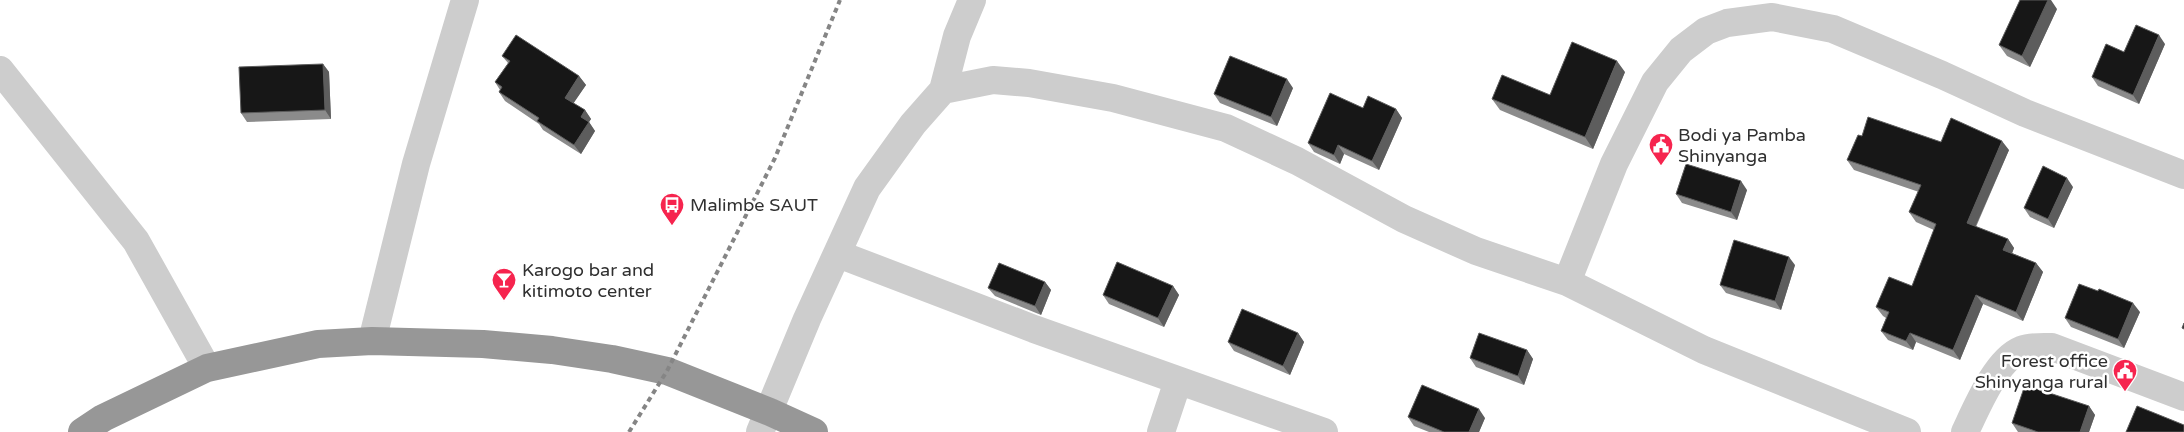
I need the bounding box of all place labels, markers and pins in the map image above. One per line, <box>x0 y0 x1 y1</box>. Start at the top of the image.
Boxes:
place label: Bodi ya Pamba Shinyanga <box>1678 124 1806 167</box>
public building icon: Bodi ya Pamba Shinyanga <box>1648 132 1674 166</box>
bus stop icon: Malimbe SAUT <box>659 192 685 226</box>
place label: Malimbe SAUT <box>690 194 818 216</box>
place label: Karogo bar and kitimoto center <box>522 259 654 302</box>
bar icon: Karogo bar and kitimoto center <box>491 267 517 301</box>
place label: Forest office Shinyanga rural <box>1975 350 2108 393</box>
public building icon: Forest office Shinyanga rural <box>2112 358 2138 392</box>

